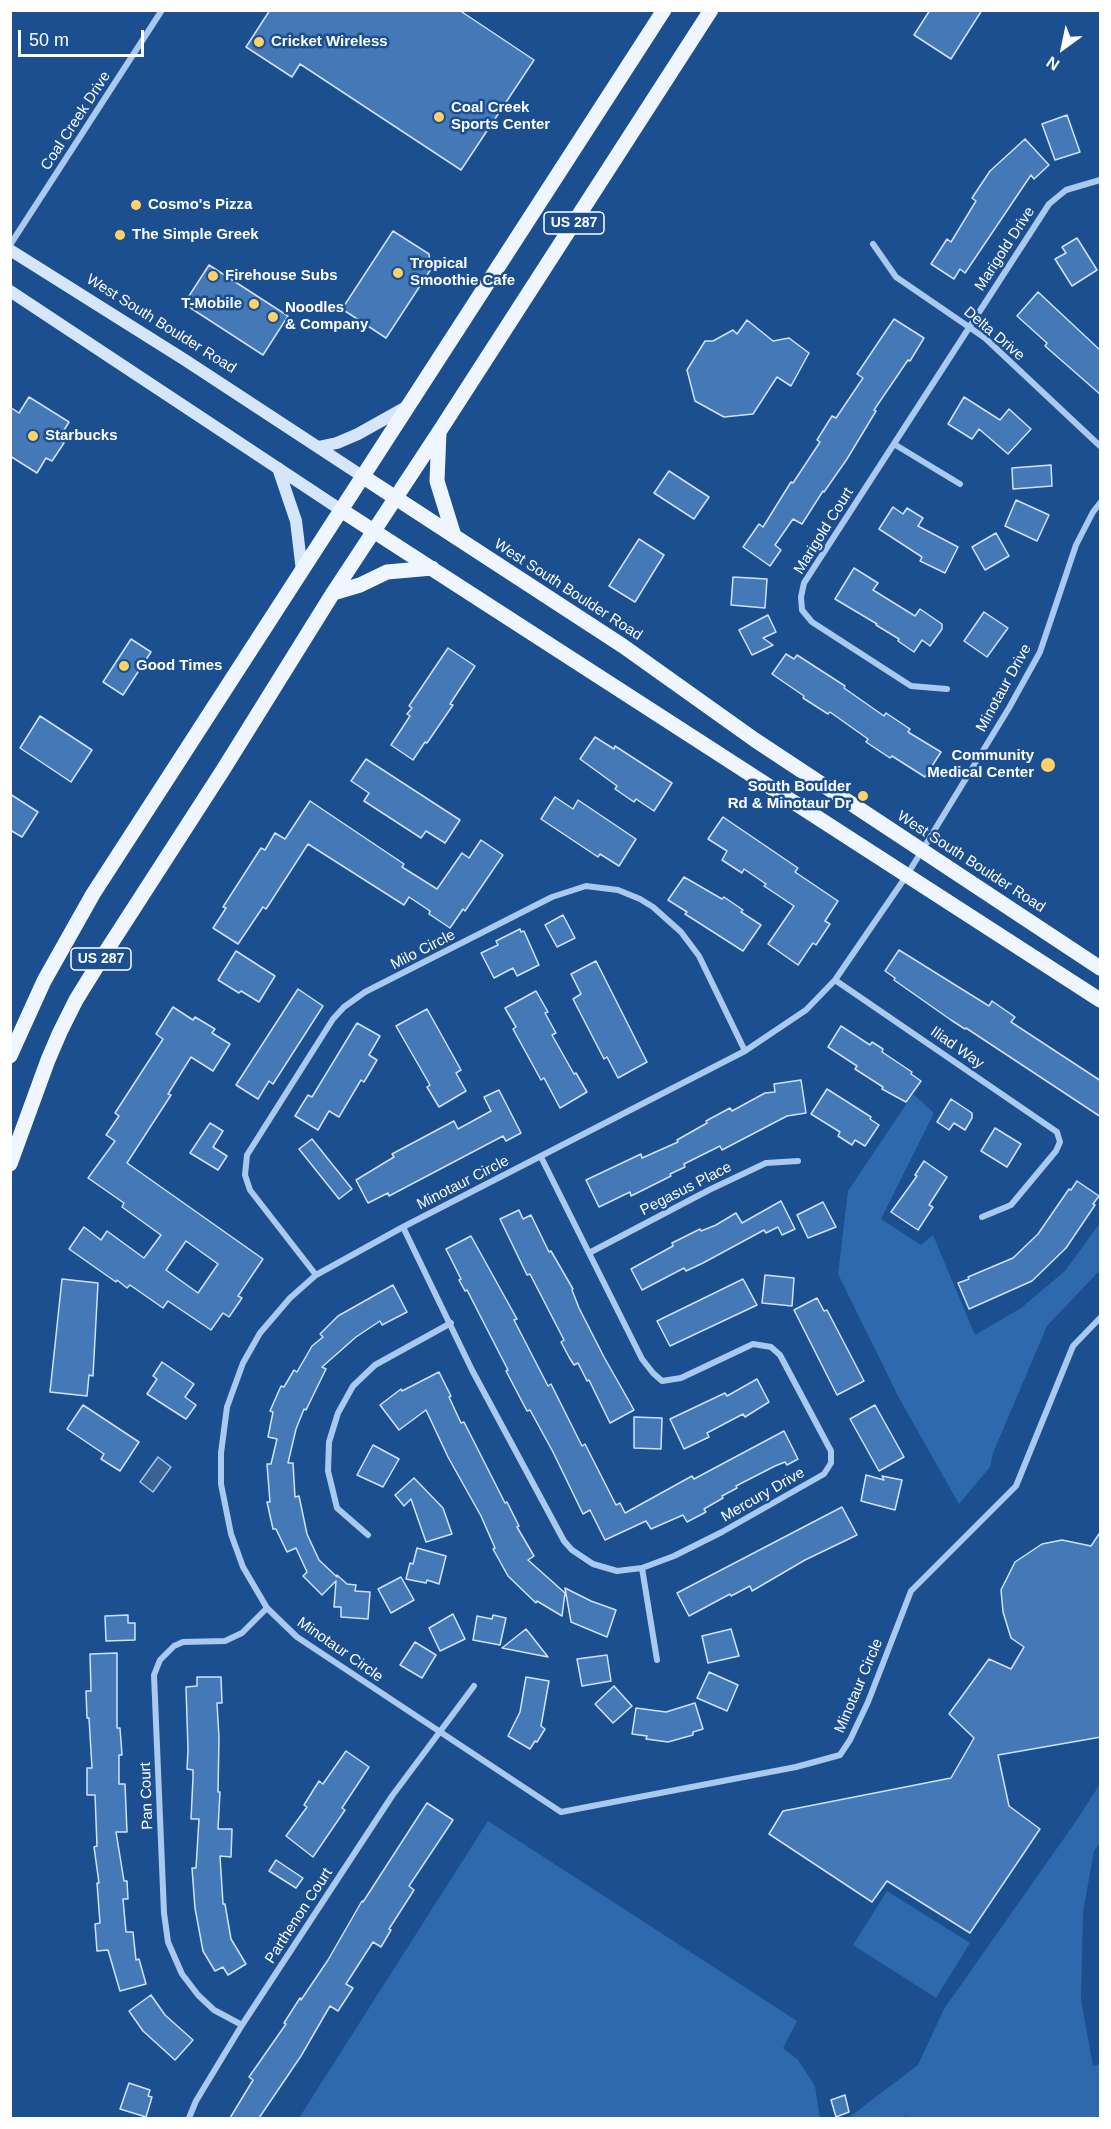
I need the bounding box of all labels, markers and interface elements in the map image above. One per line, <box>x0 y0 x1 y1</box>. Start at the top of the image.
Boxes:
scale bar <box>21 18 147 56</box>
north arrow <box>1033 18 1093 78</box>
text: 50 m <box>29 30 69 50</box>
place label: Cricket Wireless <box>271 33 388 51</box>
marker: Cricket Wireless <box>252 35 266 49</box>
text: N <box>1043 53 1062 74</box>
street label: Coal Creek Drive <box>37 68 115 174</box>
place label: Coal Creek Sports Center <box>451 99 550 134</box>
marker: Coal Creek Sports Center <box>432 110 446 124</box>
place label: Cosmo's Pizza <box>148 196 252 214</box>
marker: Cosmo's Pizza <box>129 198 143 212</box>
street label: Marigold Drive <box>971 204 1039 294</box>
road number: US 287 <box>544 212 604 234</box>
place label: The Simple Greek <box>132 226 259 244</box>
marker: The Simple Greek <box>113 228 127 242</box>
place label: Tropical Smoothie Cafe <box>410 255 515 290</box>
marker: Tropical Smoothie Cafe <box>391 266 405 280</box>
place label: Firehouse Subs <box>225 267 338 285</box>
marker: Firehouse Subs <box>206 269 220 283</box>
street label: West South Boulder Road <box>83 270 239 378</box>
place label: T-Mobile <box>181 295 242 313</box>
marker: T-Mobile <box>247 297 261 311</box>
place label: Noodles & Company <box>285 299 368 334</box>
street label: Delta Drive <box>960 303 1028 365</box>
marker: Noodles & Company <box>266 310 280 324</box>
place label: Starbucks <box>45 427 118 445</box>
marker: Starbucks <box>26 429 40 443</box>
street label: Marigold Court <box>790 485 858 577</box>
street label: West South Boulder Road <box>490 535 646 645</box>
street label: Minotaur Drive <box>972 641 1036 735</box>
place label: Good Times <box>136 657 222 675</box>
marker: Good Times <box>117 659 131 673</box>
place label: Community Medical Center <box>927 747 1034 782</box>
marker: Community Medical Center <box>1039 756 1057 774</box>
place label: South Boulder Rd & Minotaur Dr <box>728 778 851 813</box>
marker: South Boulder Rd & Minotaur Dr <box>856 789 870 803</box>
street label: West South Boulder Road <box>893 807 1049 917</box>
street label: Milo Circle <box>388 926 458 974</box>
road number: US 287 <box>71 948 131 970</box>
street label: Iliad Way <box>927 1023 987 1073</box>
street label: Minotaur Circle <box>414 1152 512 1214</box>
street label: Pegasus Place <box>637 1158 735 1220</box>
street label: Mercury Drive <box>718 1464 808 1526</box>
street label: Minotaur Circle <box>294 1614 386 1686</box>
street label: Minotaur Circle <box>831 1636 887 1736</box>
street label: Pan Court <box>137 1762 157 1830</box>
street label: Parthenon Court <box>261 1865 337 1967</box>

